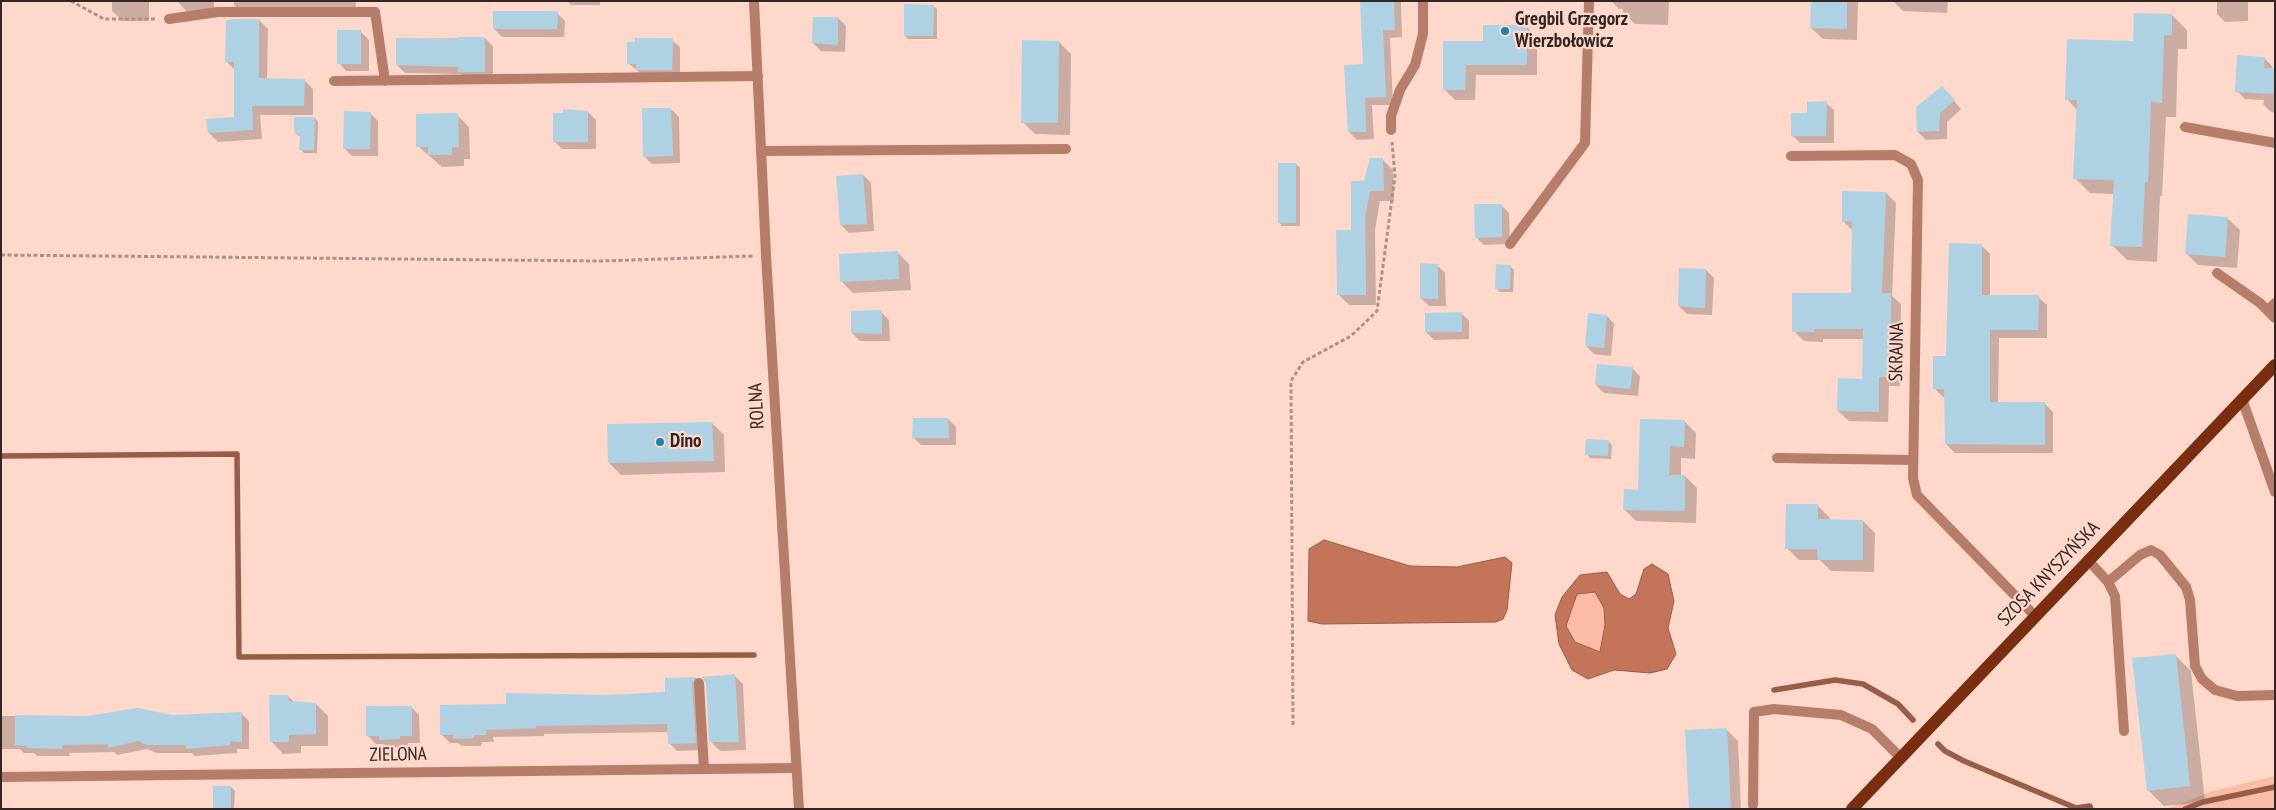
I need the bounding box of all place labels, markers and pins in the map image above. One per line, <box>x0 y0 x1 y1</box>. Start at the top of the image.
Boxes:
place label: Gregbil Grzegorz Wierzbołowicz <box>1515 9 1628 53</box>
marker: Gregbil Grzegorz Wierzbołowicz <box>1499 25 1511 37</box>
place label: Dino <box>670 431 701 453</box>
marker: Dino <box>654 436 666 448</box>

